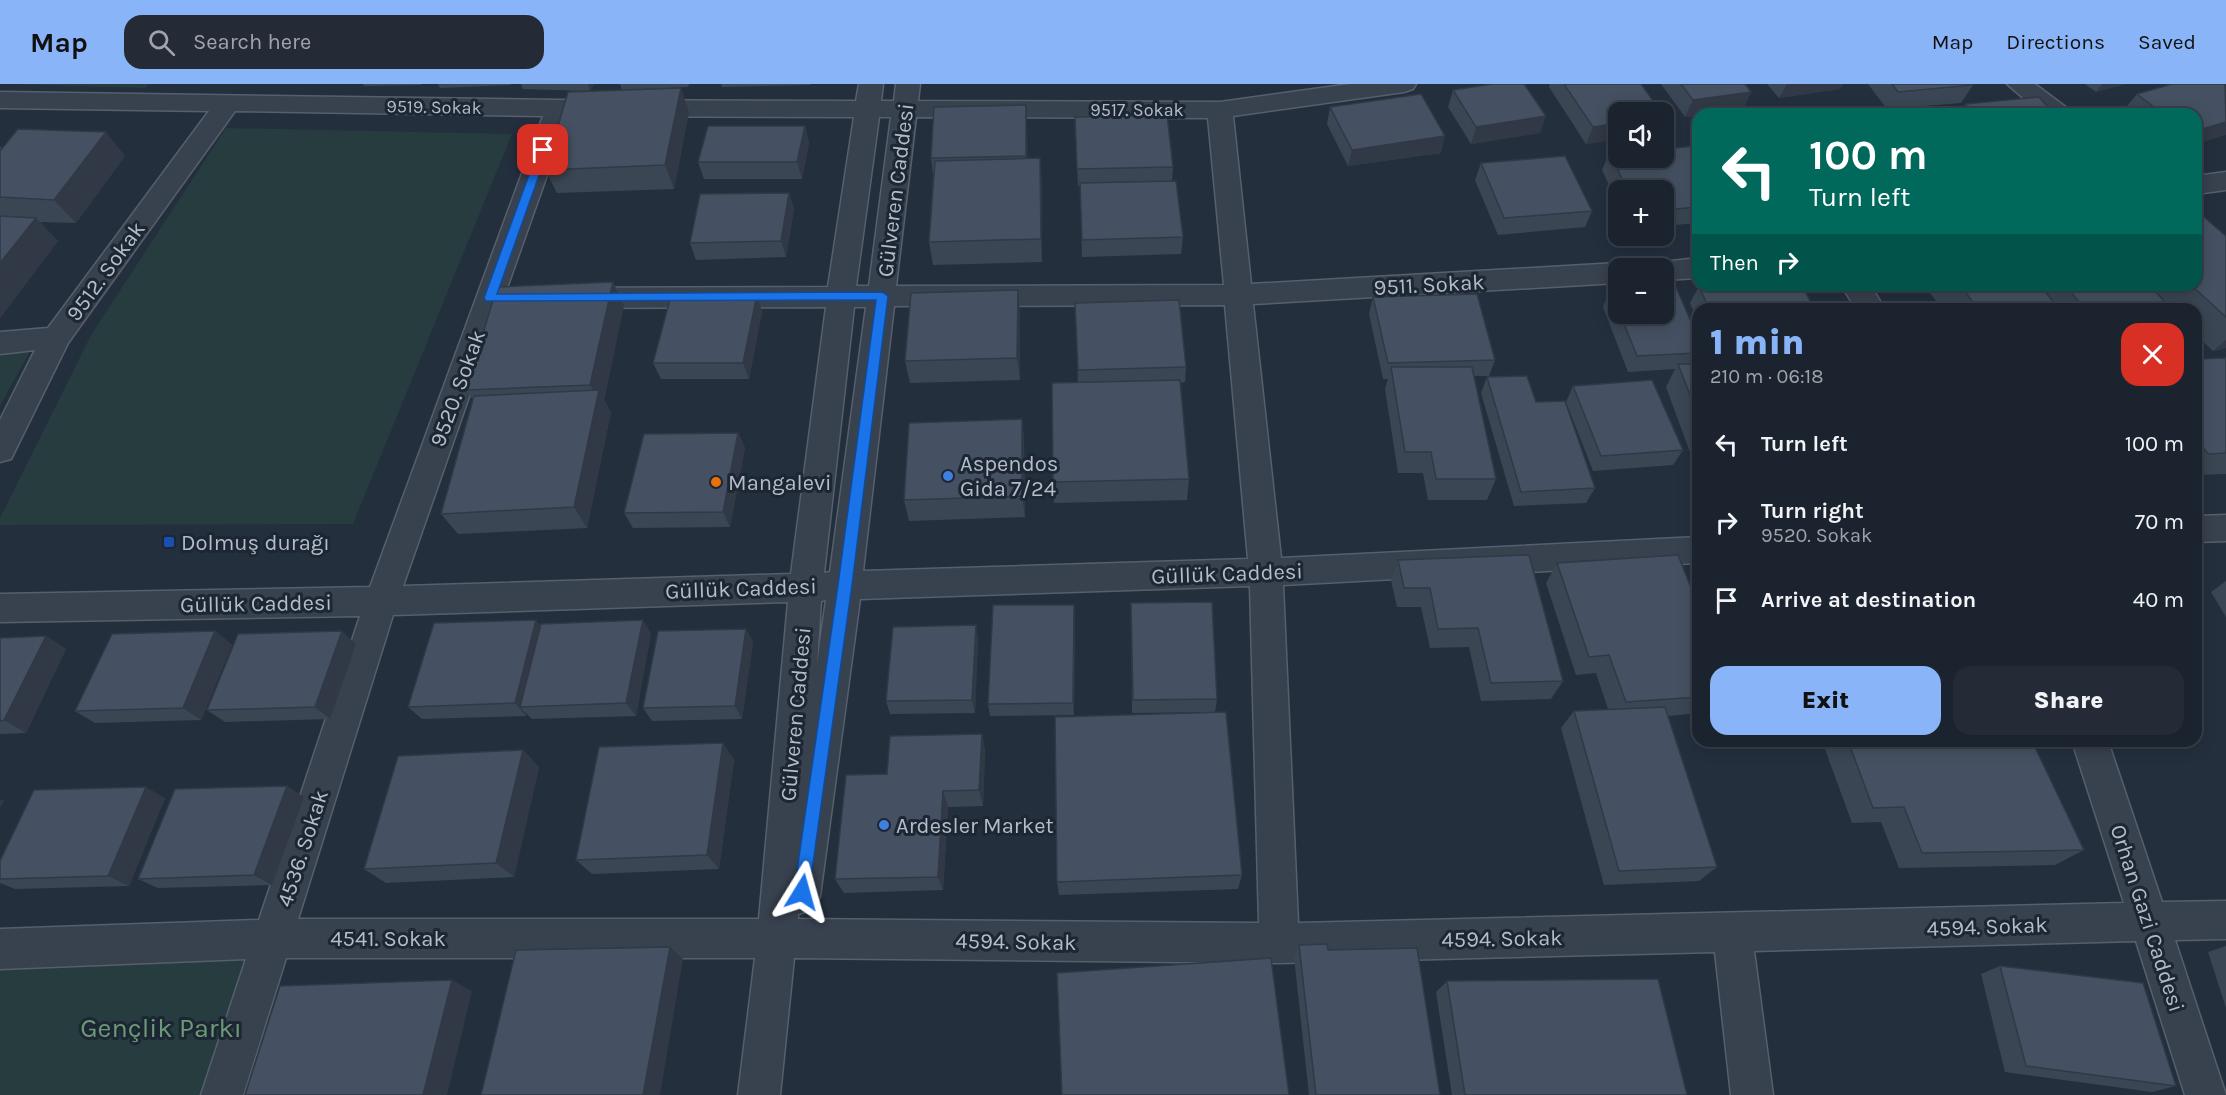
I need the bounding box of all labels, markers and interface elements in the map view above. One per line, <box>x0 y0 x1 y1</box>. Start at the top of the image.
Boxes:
search box <box>124 15 544 69</box>
text: Map <box>30 26 88 59</box>
icon: search <box>145 26 178 59</box>
text: Search here <box>193 29 311 55</box>
text: Map <box>1932 30 1973 54</box>
text: Directions <box>2006 30 2105 54</box>
text: Saved <box>2138 30 2196 54</box>
street label: 9519. Sokak <box>386 95 482 119</box>
street label: 9517. Sokak <box>1090 99 1184 121</box>
street label: Gülveren Caddesi <box>872 102 920 278</box>
map controls <box>1608 102 1674 324</box>
button: sound <box>1608 102 1674 168</box>
pin <box>517 124 568 175</box>
text: 100 m <box>1809 130 1928 180</box>
icon: left <box>1710 132 1788 210</box>
icon: arrive <box>526 133 559 166</box>
button: + <box>1608 180 1674 246</box>
text: Turn left <box>1809 181 1910 213</box>
street label: 9512. Sokak <box>61 217 151 326</box>
icon: right <box>1771 246 1804 279</box>
text: Then <box>1710 250 1759 276</box>
button: − <box>1608 258 1674 324</box>
street label: 9511. Sokak <box>1373 269 1485 301</box>
text: 1 min <box>1710 321 1804 363</box>
button: close <box>2121 323 2184 386</box>
street label: 9520. Sokak <box>425 326 491 450</box>
text: 210 m · 06:18 <box>1710 365 1823 388</box>
icon: left <box>1710 428 1743 461</box>
text: Turn left <box>1761 431 1848 457</box>
text: 100 m <box>2125 431 2184 457</box>
place label: Aspendos Gida 7/24 <box>960 451 1058 502</box>
marker: Aspendos Gida 7/24 <box>941 469 955 483</box>
place label: Mangalevi <box>728 470 832 496</box>
marker: Mangalevi <box>709 475 723 489</box>
text: Turn right <box>1761 498 1864 524</box>
icon: right <box>1710 506 1743 539</box>
text: 70 m <box>2135 509 2184 535</box>
text: 9520. Sokak <box>1761 524 1872 547</box>
place label: Dolmuş durağı <box>181 530 330 556</box>
marker: Dolmuş durağı <box>162 535 176 549</box>
street label: Güllük Caddesi <box>1151 558 1303 590</box>
street label: Güllük Caddesi <box>665 573 817 605</box>
icon: arrive <box>1710 584 1743 617</box>
text: Arrive at destination <box>1761 587 1976 613</box>
text: 40 m <box>2133 587 2184 613</box>
street label: Güllük Caddesi <box>180 590 332 618</box>
street label: Gülveren Caddesi <box>775 626 817 802</box>
button: Exit <box>1710 666 1941 735</box>
button: Share <box>1953 666 2184 735</box>
street label: 4536. Sokak <box>272 786 334 910</box>
place label: Ardesler Market <box>896 813 1054 839</box>
marker: Ardesler Market <box>877 818 891 832</box>
street label: Orhan Gazi Caddesi <box>2104 821 2190 1015</box>
position arrow <box>770 860 834 924</box>
street label: 4594. Sokak <box>1926 912 2048 942</box>
street label: 4594. Sokak <box>1441 925 1563 953</box>
street label: 4541. Sokak <box>330 926 446 952</box>
street label: 4594. Sokak <box>955 928 1077 956</box>
park label: Gençlik Parkı <box>80 1012 242 1044</box>

